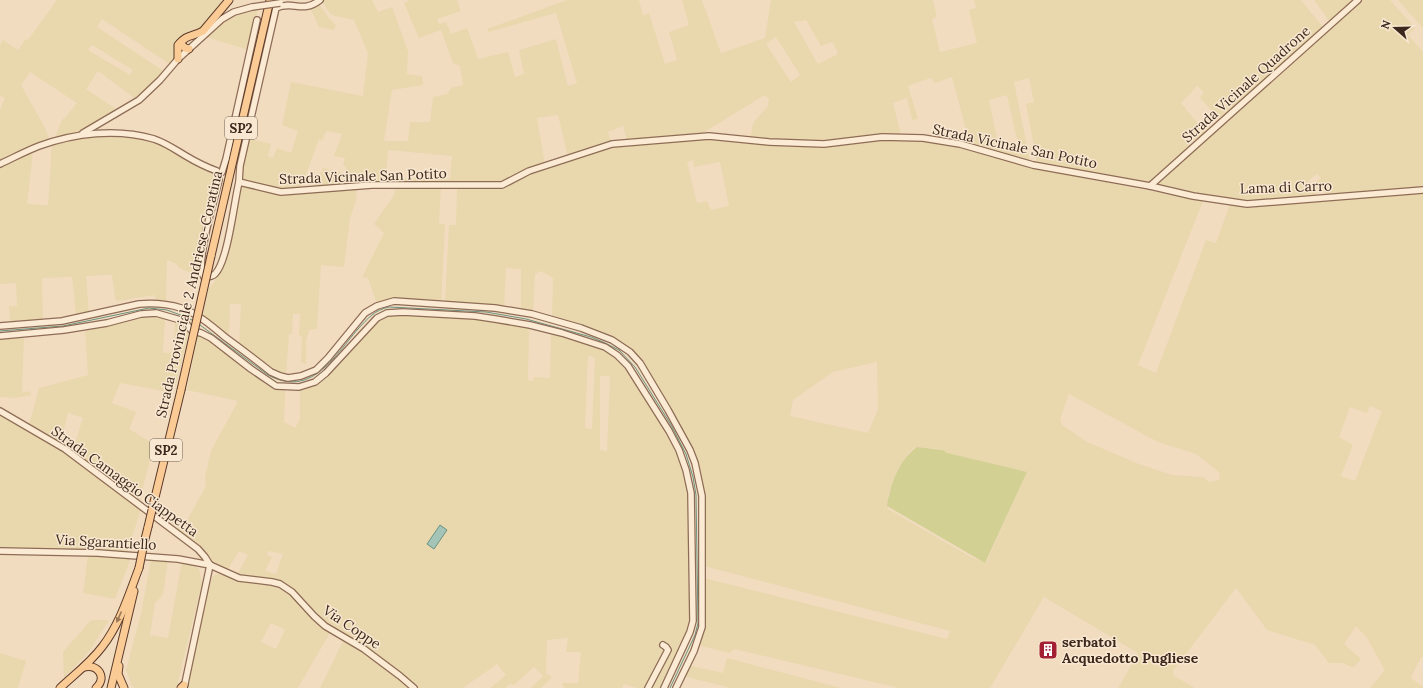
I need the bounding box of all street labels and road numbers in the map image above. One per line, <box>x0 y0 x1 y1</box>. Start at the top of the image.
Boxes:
street label: Strada Vicinale Quadrone <box>1178 21 1314 146</box>
road number: SP2 <box>225 117 257 139</box>
street label: Strada Vicinale San Potito <box>931 120 1099 172</box>
street label: Strada Vicinale San Potito <box>279 164 447 188</box>
street label: Strada Provinciale 2 Andriese-Coratina <box>152 169 226 419</box>
street label: Lama di Carro <box>1240 176 1332 198</box>
street label: Strada Camaggio Ciappetta <box>48 422 202 540</box>
road number: SP2 <box>150 439 182 461</box>
street label: Via Sgarantiello <box>54 530 157 554</box>
street label: Via Coppe <box>319 601 385 653</box>

